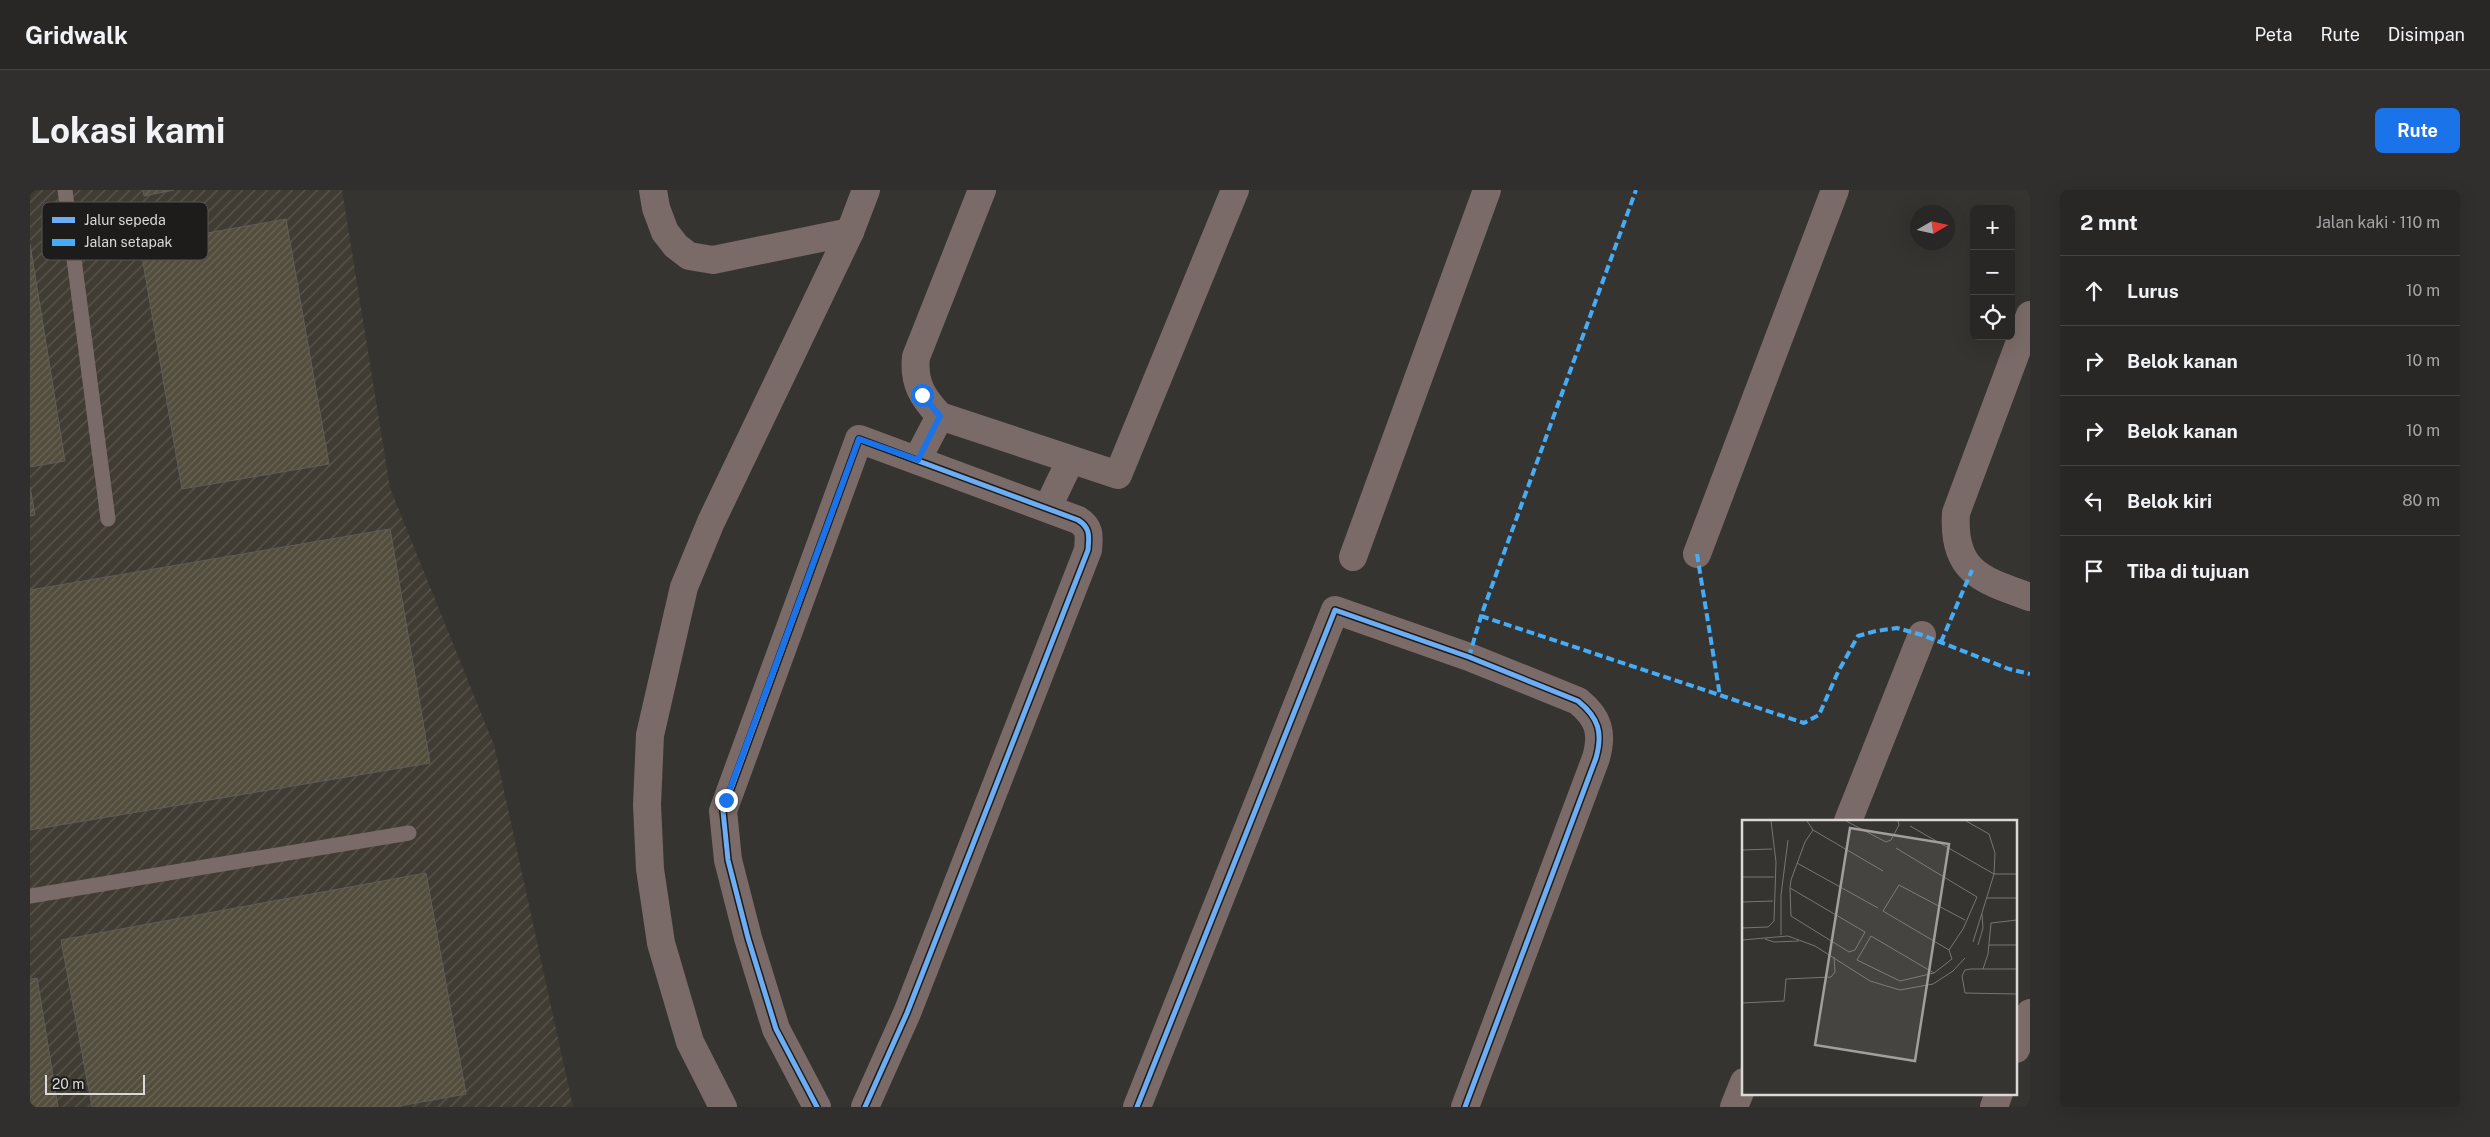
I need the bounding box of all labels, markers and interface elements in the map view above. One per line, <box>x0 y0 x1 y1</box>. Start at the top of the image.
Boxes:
text: Gridwalk <box>25 21 128 49</box>
text: Peta <box>2254 24 2292 45</box>
text: Rute <box>2320 24 2360 45</box>
text: Disimpan <box>2388 24 2465 45</box>
button: Rute <box>2375 108 2460 153</box>
text: Lokasi kami <box>30 110 225 151</box>
legend <box>42 202 208 260</box>
north arrow <box>1910 205 1955 250</box>
map controls <box>1970 205 2015 340</box>
button: + <box>1970 205 2015 250</box>
text: 2 mnt <box>2080 210 2138 235</box>
text: Jalur sepeda <box>84 212 166 228</box>
text: Jalan kaki · 110 m <box>2316 213 2440 232</box>
text: Jalan setapak <box>84 234 172 250</box>
button: − <box>1970 250 2015 295</box>
icon: ahead <box>2080 277 2108 305</box>
text: Lurus <box>2127 280 2179 302</box>
text: 10 m <box>2406 281 2440 300</box>
button: locate <box>1970 295 2015 340</box>
icon: right <box>2080 347 2108 375</box>
text: Belok kanan <box>2127 350 2238 372</box>
text: 10 m <box>2406 351 2440 370</box>
route start <box>911 384 934 407</box>
icon: right <box>2080 417 2108 445</box>
text: Belok kanan <box>2127 420 2238 442</box>
text: 10 m <box>2406 421 2440 440</box>
icon: left <box>2080 487 2108 515</box>
text: Belok kiri <box>2127 490 2212 512</box>
text: 80 m <box>2402 491 2440 510</box>
icon: arrive <box>2080 557 2108 585</box>
text: Tiba di tujuan <box>2127 560 2249 582</box>
route end <box>715 789 738 812</box>
inset map <box>1742 820 2018 1094</box>
scale bar <box>45 1072 145 1095</box>
text: 20 m <box>52 1076 84 1092</box>

